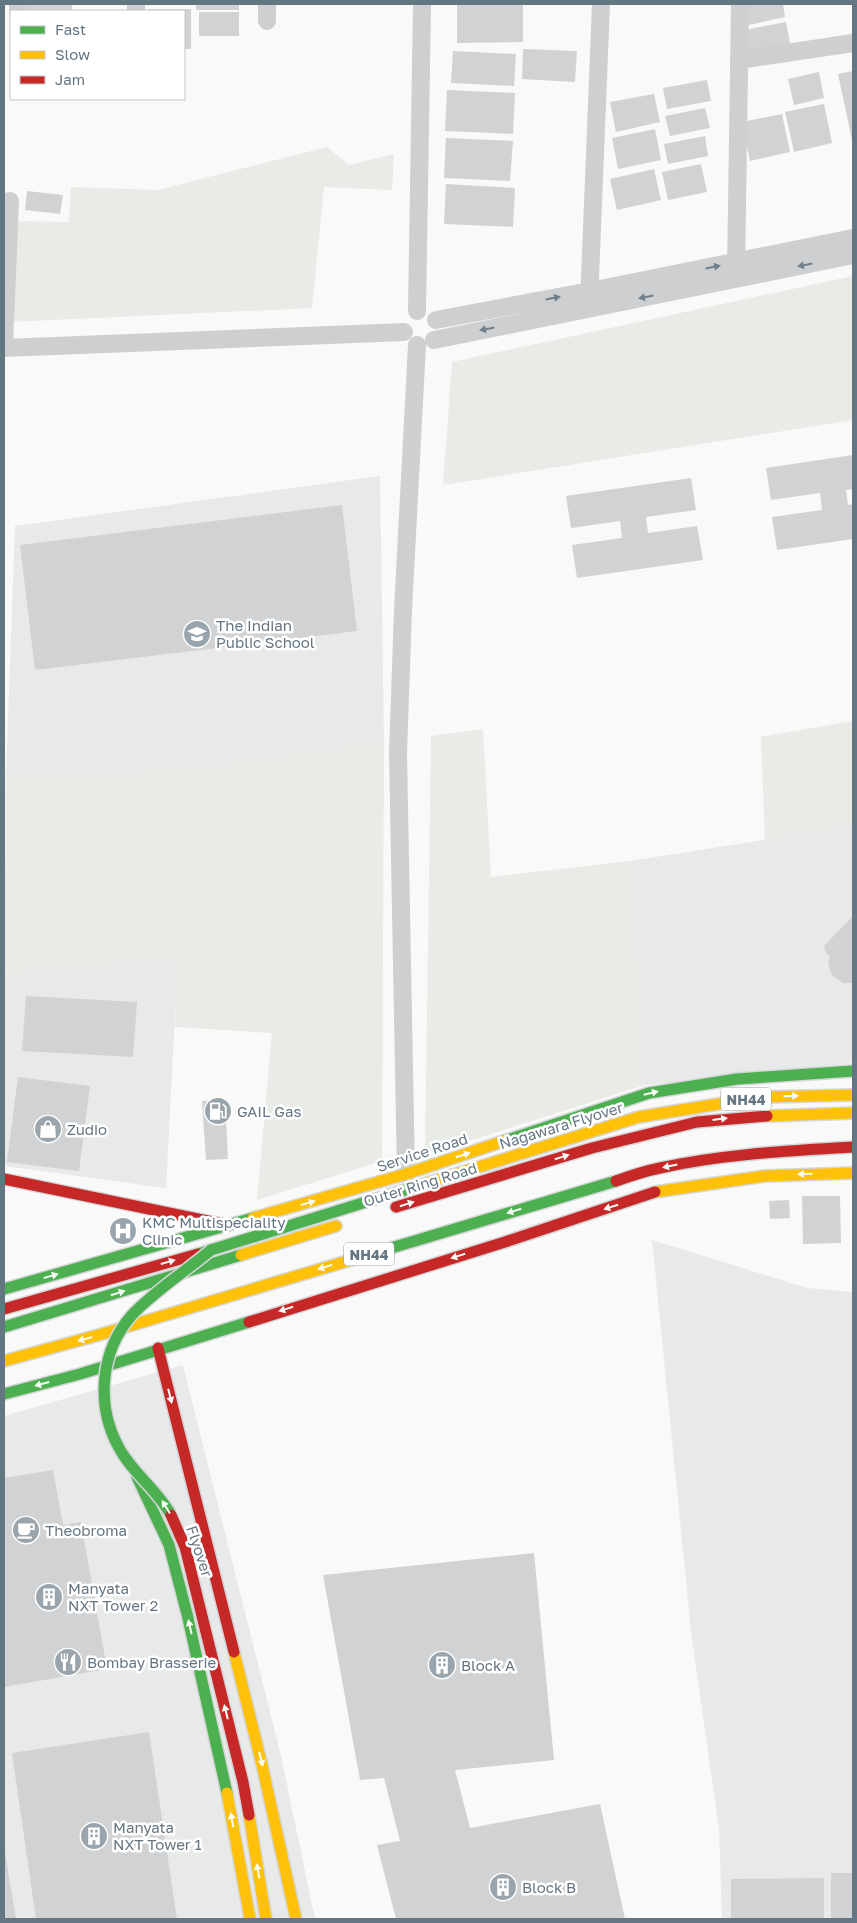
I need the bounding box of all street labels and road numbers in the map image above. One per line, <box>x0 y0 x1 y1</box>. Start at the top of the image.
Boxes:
road number: NH44 <box>721 1088 771 1110</box>
street label: Nagawara Flyover <box>497 1098 625 1152</box>
street label: Service Road <box>374 1129 470 1175</box>
street label: Outer Ring Road <box>361 1158 479 1210</box>
road number: NH44 <box>344 1242 394 1266</box>
street label: Flyover <box>183 1523 217 1579</box>

